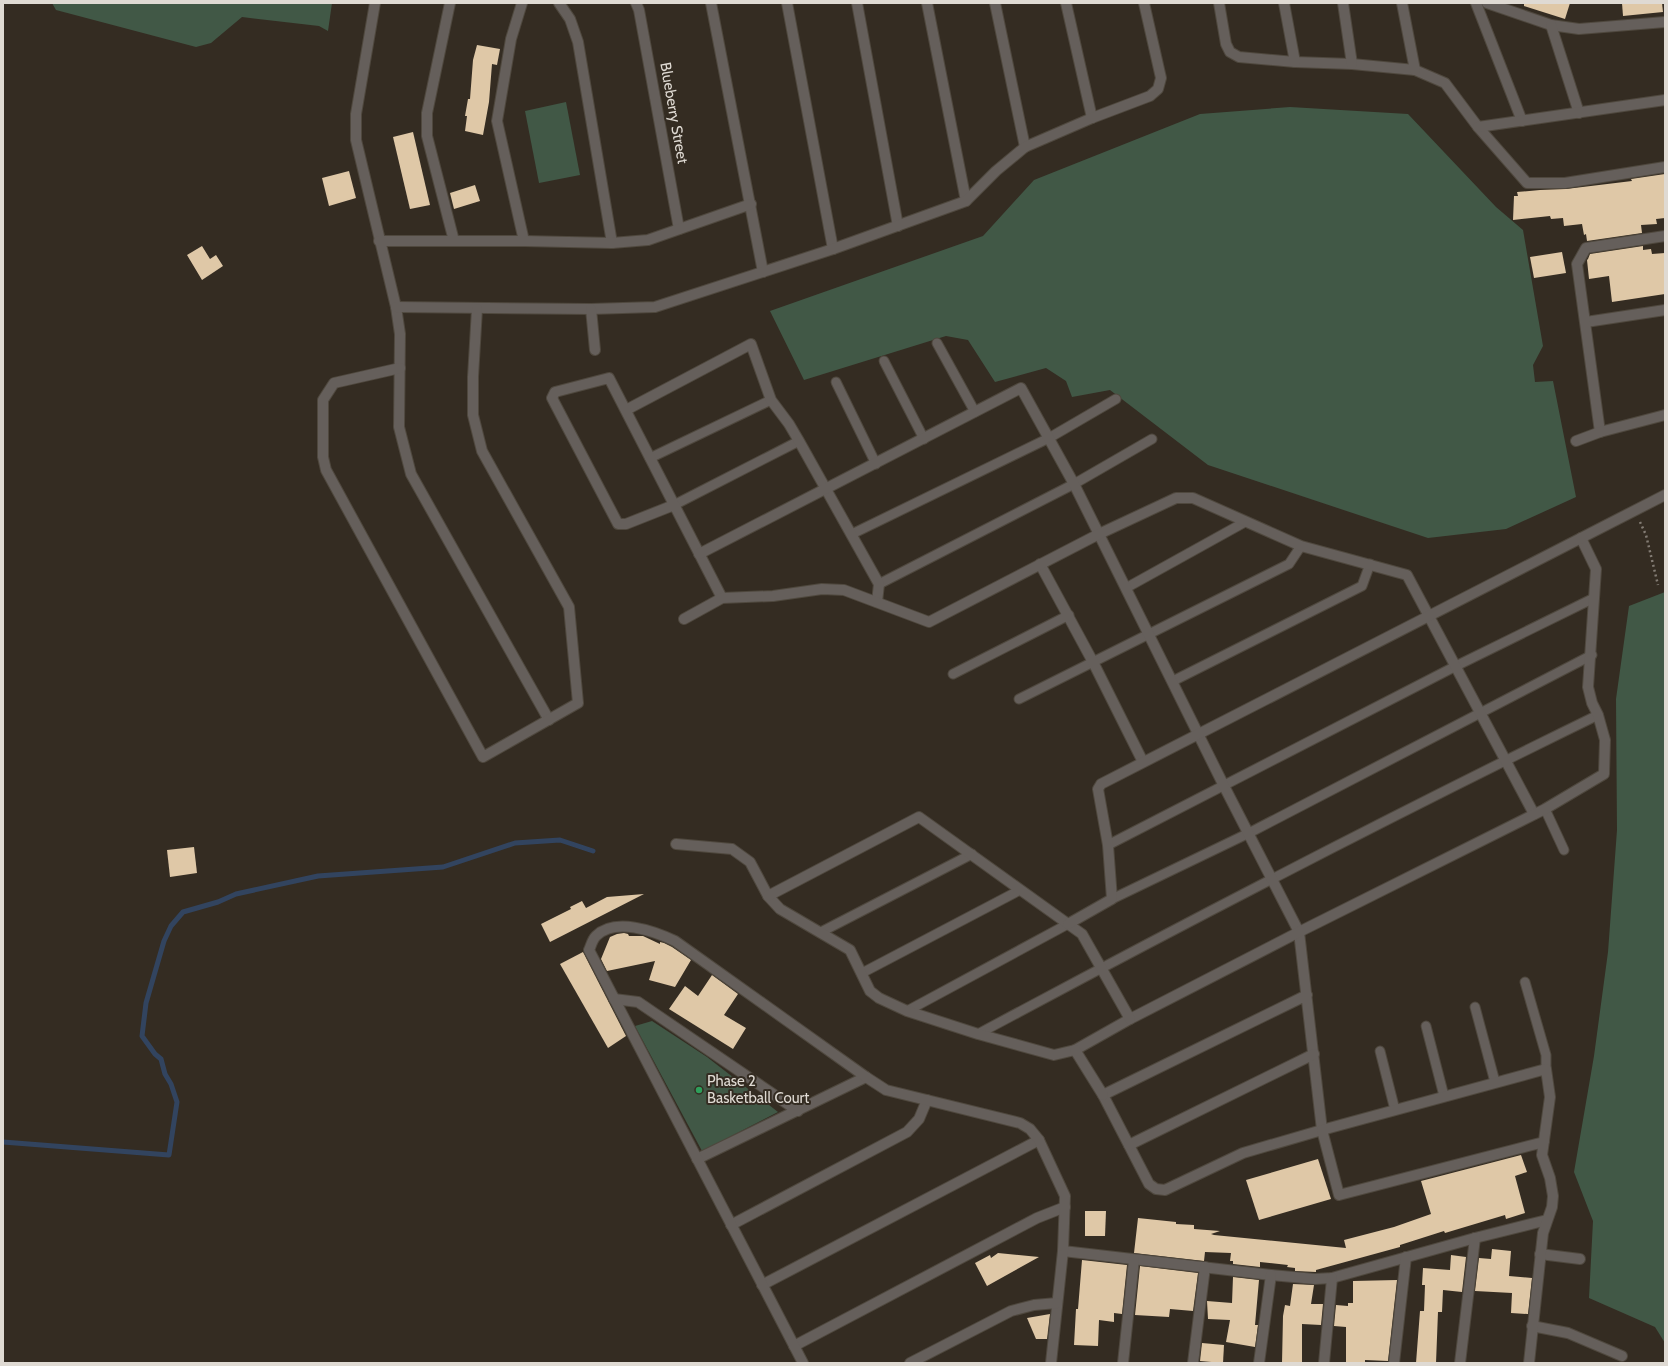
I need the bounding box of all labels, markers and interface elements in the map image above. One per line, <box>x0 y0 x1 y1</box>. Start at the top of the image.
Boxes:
street label: Blueberry Street <box>656 61 692 165</box>
place label: Phase 2 Basketball Court <box>707 1072 809 1107</box>
marker: Phase 2 Basketball Court <box>694 1085 704 1095</box>

